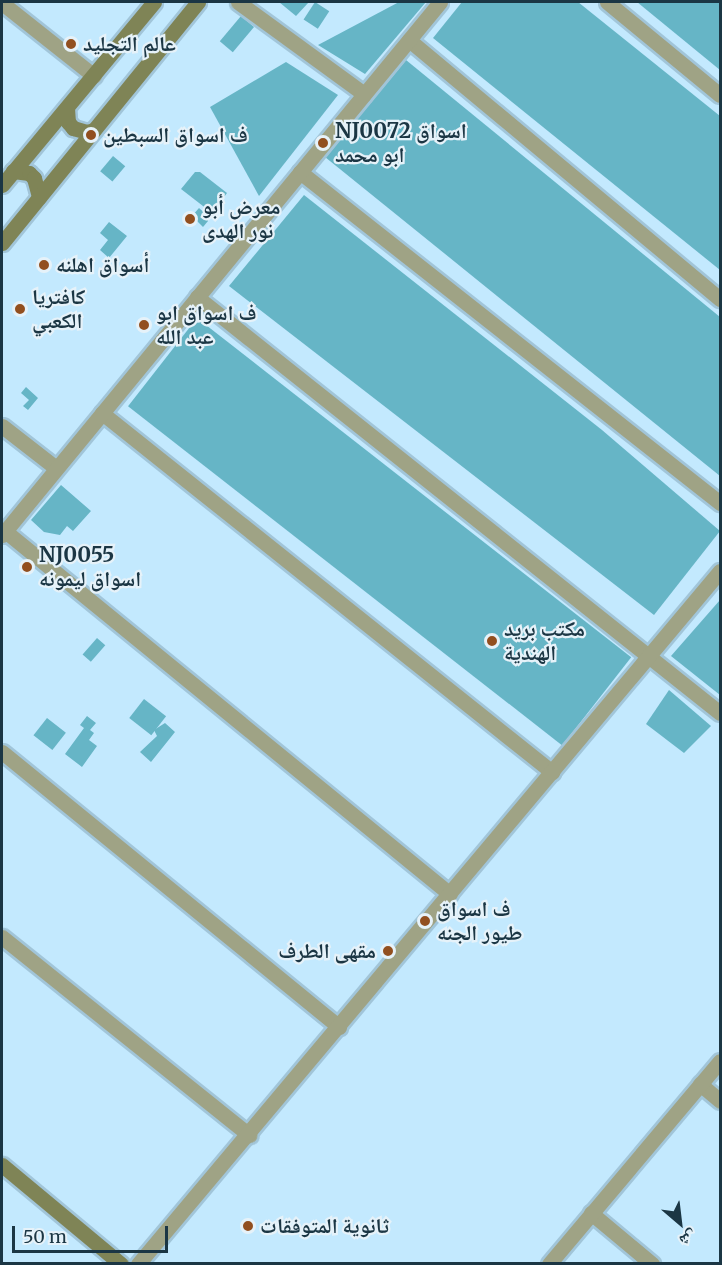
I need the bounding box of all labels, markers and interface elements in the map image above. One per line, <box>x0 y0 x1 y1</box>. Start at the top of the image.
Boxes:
place label: عالم التجليد <box>83 31 176 57</box>
marker: عالم التجليد <box>64 37 78 51</box>
place label: NJ0072 اسواق ابو محمد <box>335 118 467 168</box>
place label: ف اسواق السبطين <box>103 122 248 148</box>
marker: ف اسواق السبطين <box>84 128 98 142</box>
marker: NJ0072 اسواق ابو محمد <box>316 136 330 150</box>
place label: معرض أبو نور الهدى <box>202 194 280 244</box>
marker: معرض أبو نور الهدى <box>183 212 197 226</box>
place label: أسواق اهلنه <box>56 252 149 278</box>
marker: أسواق اهلنه <box>37 258 51 272</box>
place label: كافتريا الكعبي <box>32 284 85 334</box>
place label: ف اسواق ابو عبد الله <box>156 300 256 350</box>
marker: كافتريا الكعبي <box>13 302 27 316</box>
marker: ف اسواق ابو عبد الله <box>137 318 151 332</box>
place label: NJ0055 اسواق ليمونه <box>39 542 141 592</box>
marker: NJ0055 اسواق ليمونه <box>20 560 34 574</box>
place label: مكتب بريد الهندية <box>504 616 585 666</box>
marker: مكتب بريد الهندية <box>485 634 499 648</box>
place label: ف اسواق طيور الجنه <box>437 896 522 946</box>
marker: ف اسواق طيور الجنه <box>418 914 432 928</box>
place label: مقهى الطرف <box>278 938 376 964</box>
marker: مقهى الطرف <box>381 944 395 958</box>
north arrow <box>650 1193 710 1253</box>
place label: ثانوية المتوفقات <box>260 1213 389 1239</box>
scale bar <box>15 1214 171 1252</box>
marker: ثانوية المتوفقات <box>241 1219 255 1233</box>
text: 50 m <box>23 1225 67 1248</box>
text: ش <box>676 1226 701 1252</box>

